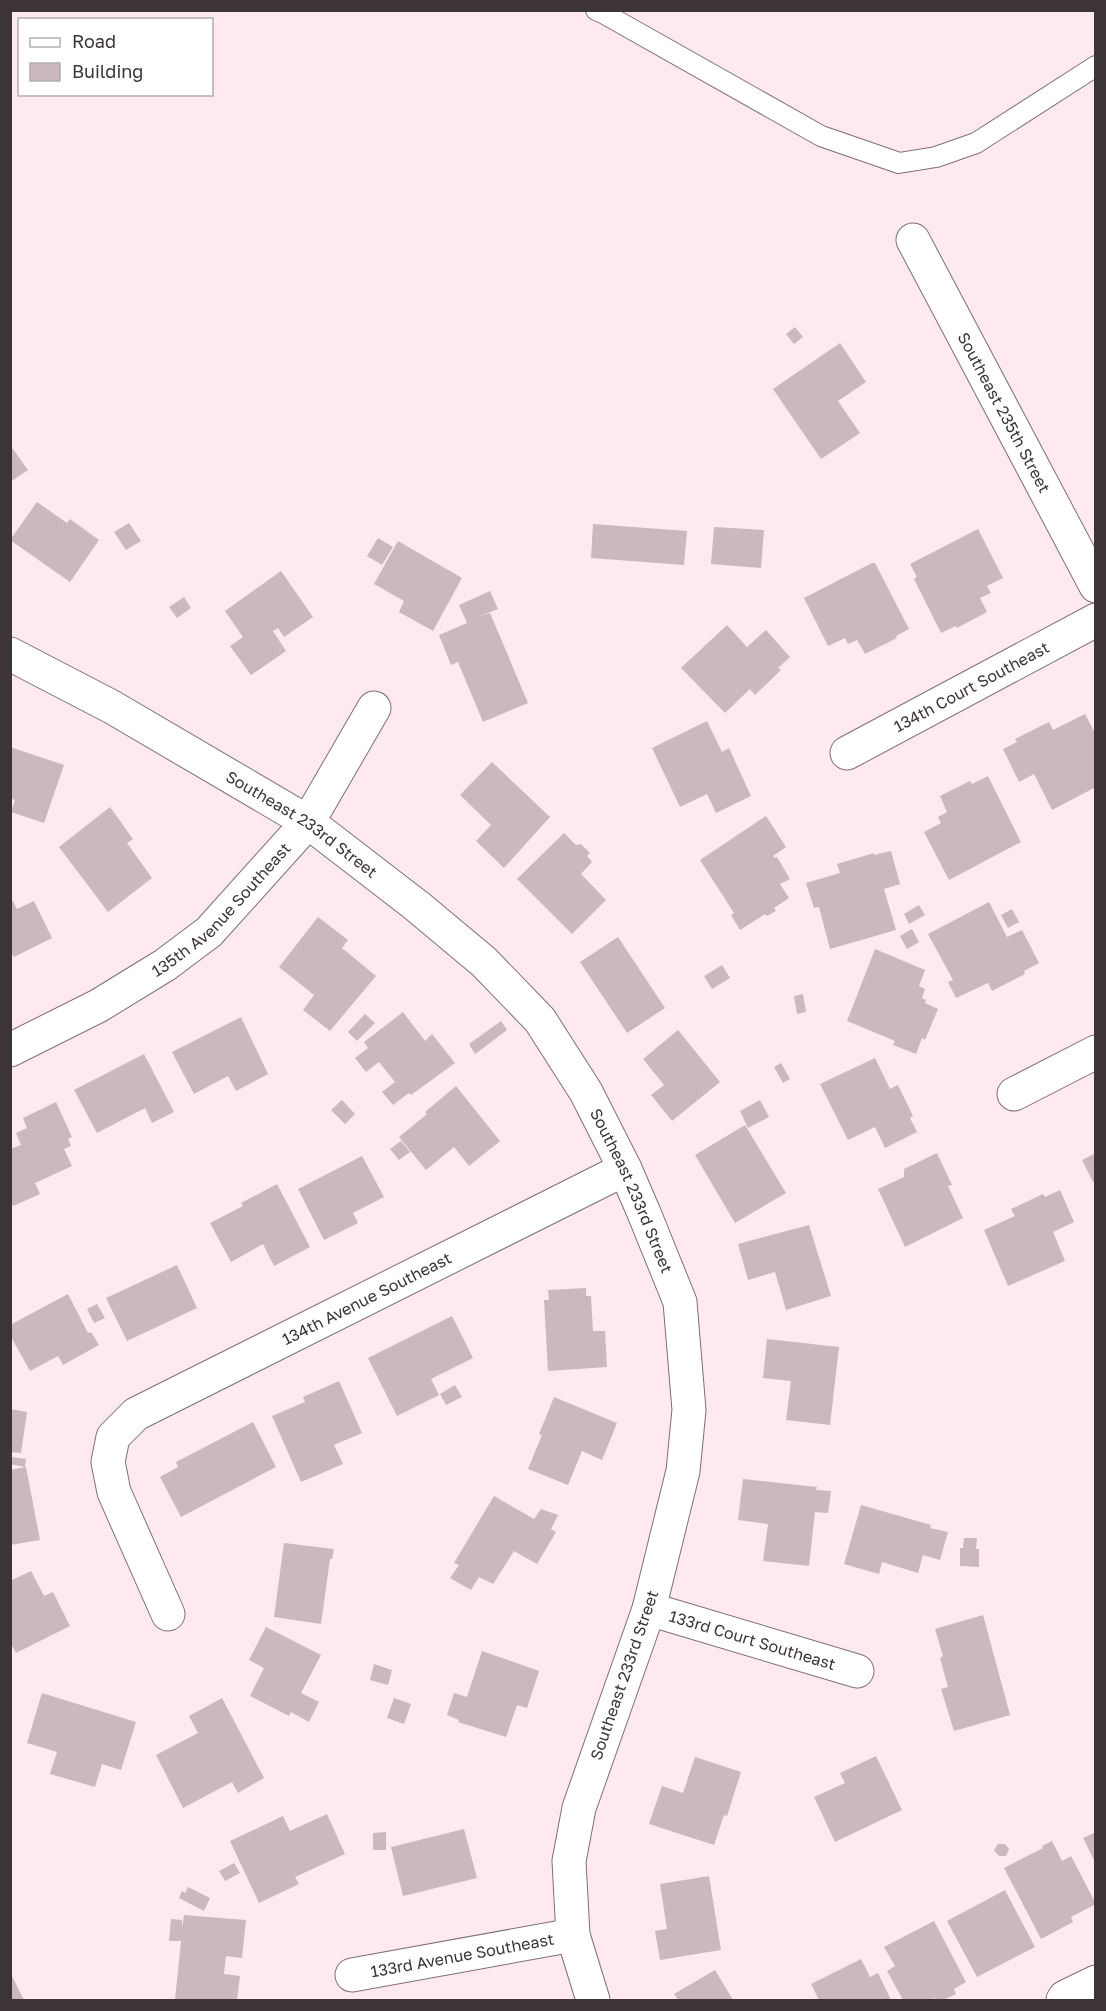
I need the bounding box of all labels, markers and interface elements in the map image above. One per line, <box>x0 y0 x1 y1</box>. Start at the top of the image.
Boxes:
legend <box>18 18 213 96</box>
text: Road <box>72 30 116 52</box>
text: Building <box>72 60 143 82</box>
street label: Southeast 235th Street <box>954 329 1055 496</box>
street label: 134th Court Southeast <box>890 637 1053 736</box>
street label: Southeast 233rd Street <box>222 766 381 882</box>
street label: 135th Avenue Southeast <box>148 838 295 981</box>
street label: Southeast 233rd Street <box>586 1105 677 1276</box>
street label: 134th Avenue Southeast <box>279 1248 455 1349</box>
street label: Southeast 233rd Street <box>586 1587 662 1763</box>
street label: 133rd Court Southeast <box>667 1606 838 1674</box>
street label: 133rd Avenue Southeast <box>369 1929 556 1981</box>

